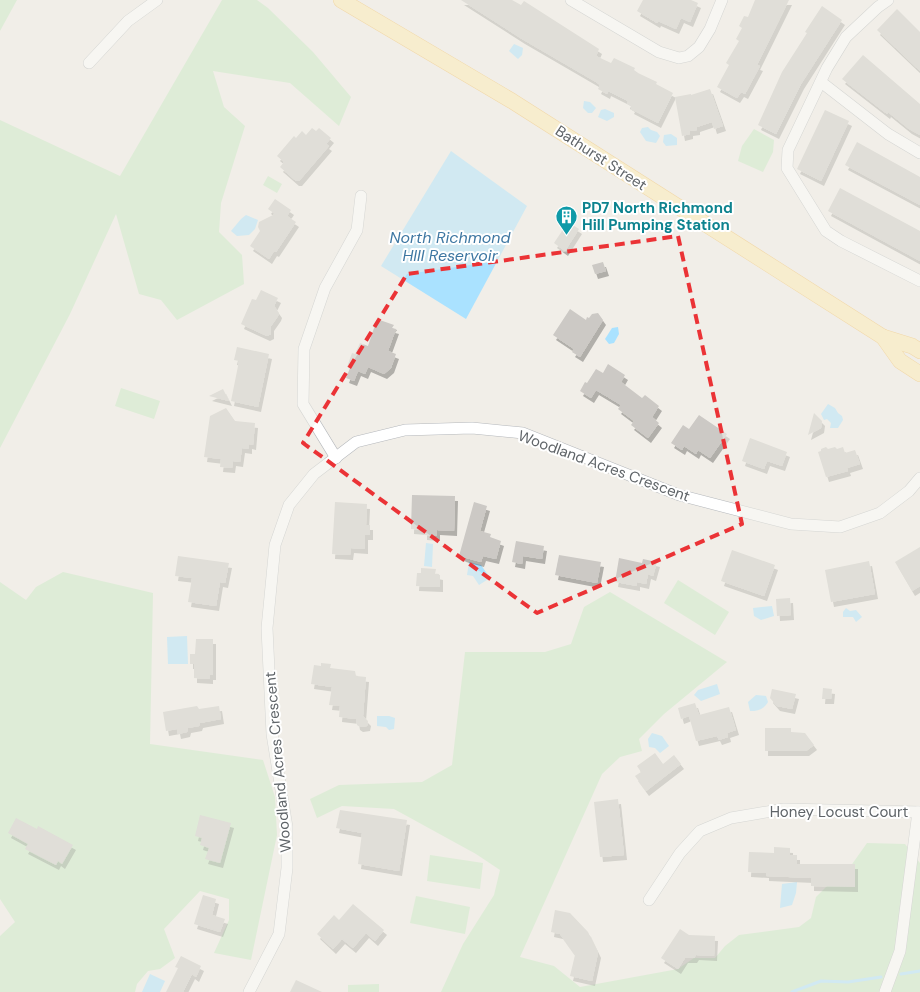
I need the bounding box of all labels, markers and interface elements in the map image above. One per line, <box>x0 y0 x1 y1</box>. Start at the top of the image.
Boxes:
street label: Bathurst Street <box>551 121 651 195</box>
place label: PD7 North Richmond Hill Pumping Station <box>582 198 733 235</box>
building icon: PD7 North Richmond Hill Pumping Station <box>554 205 578 236</box>
water label: North Richmond HIll Reservoir <box>389 227 512 266</box>
street label: Woodland Acres Crescent <box>515 426 693 506</box>
street label: Woodland Acres Crescent <box>260 671 296 853</box>
street label: Honey Locust Court <box>770 802 908 822</box>

